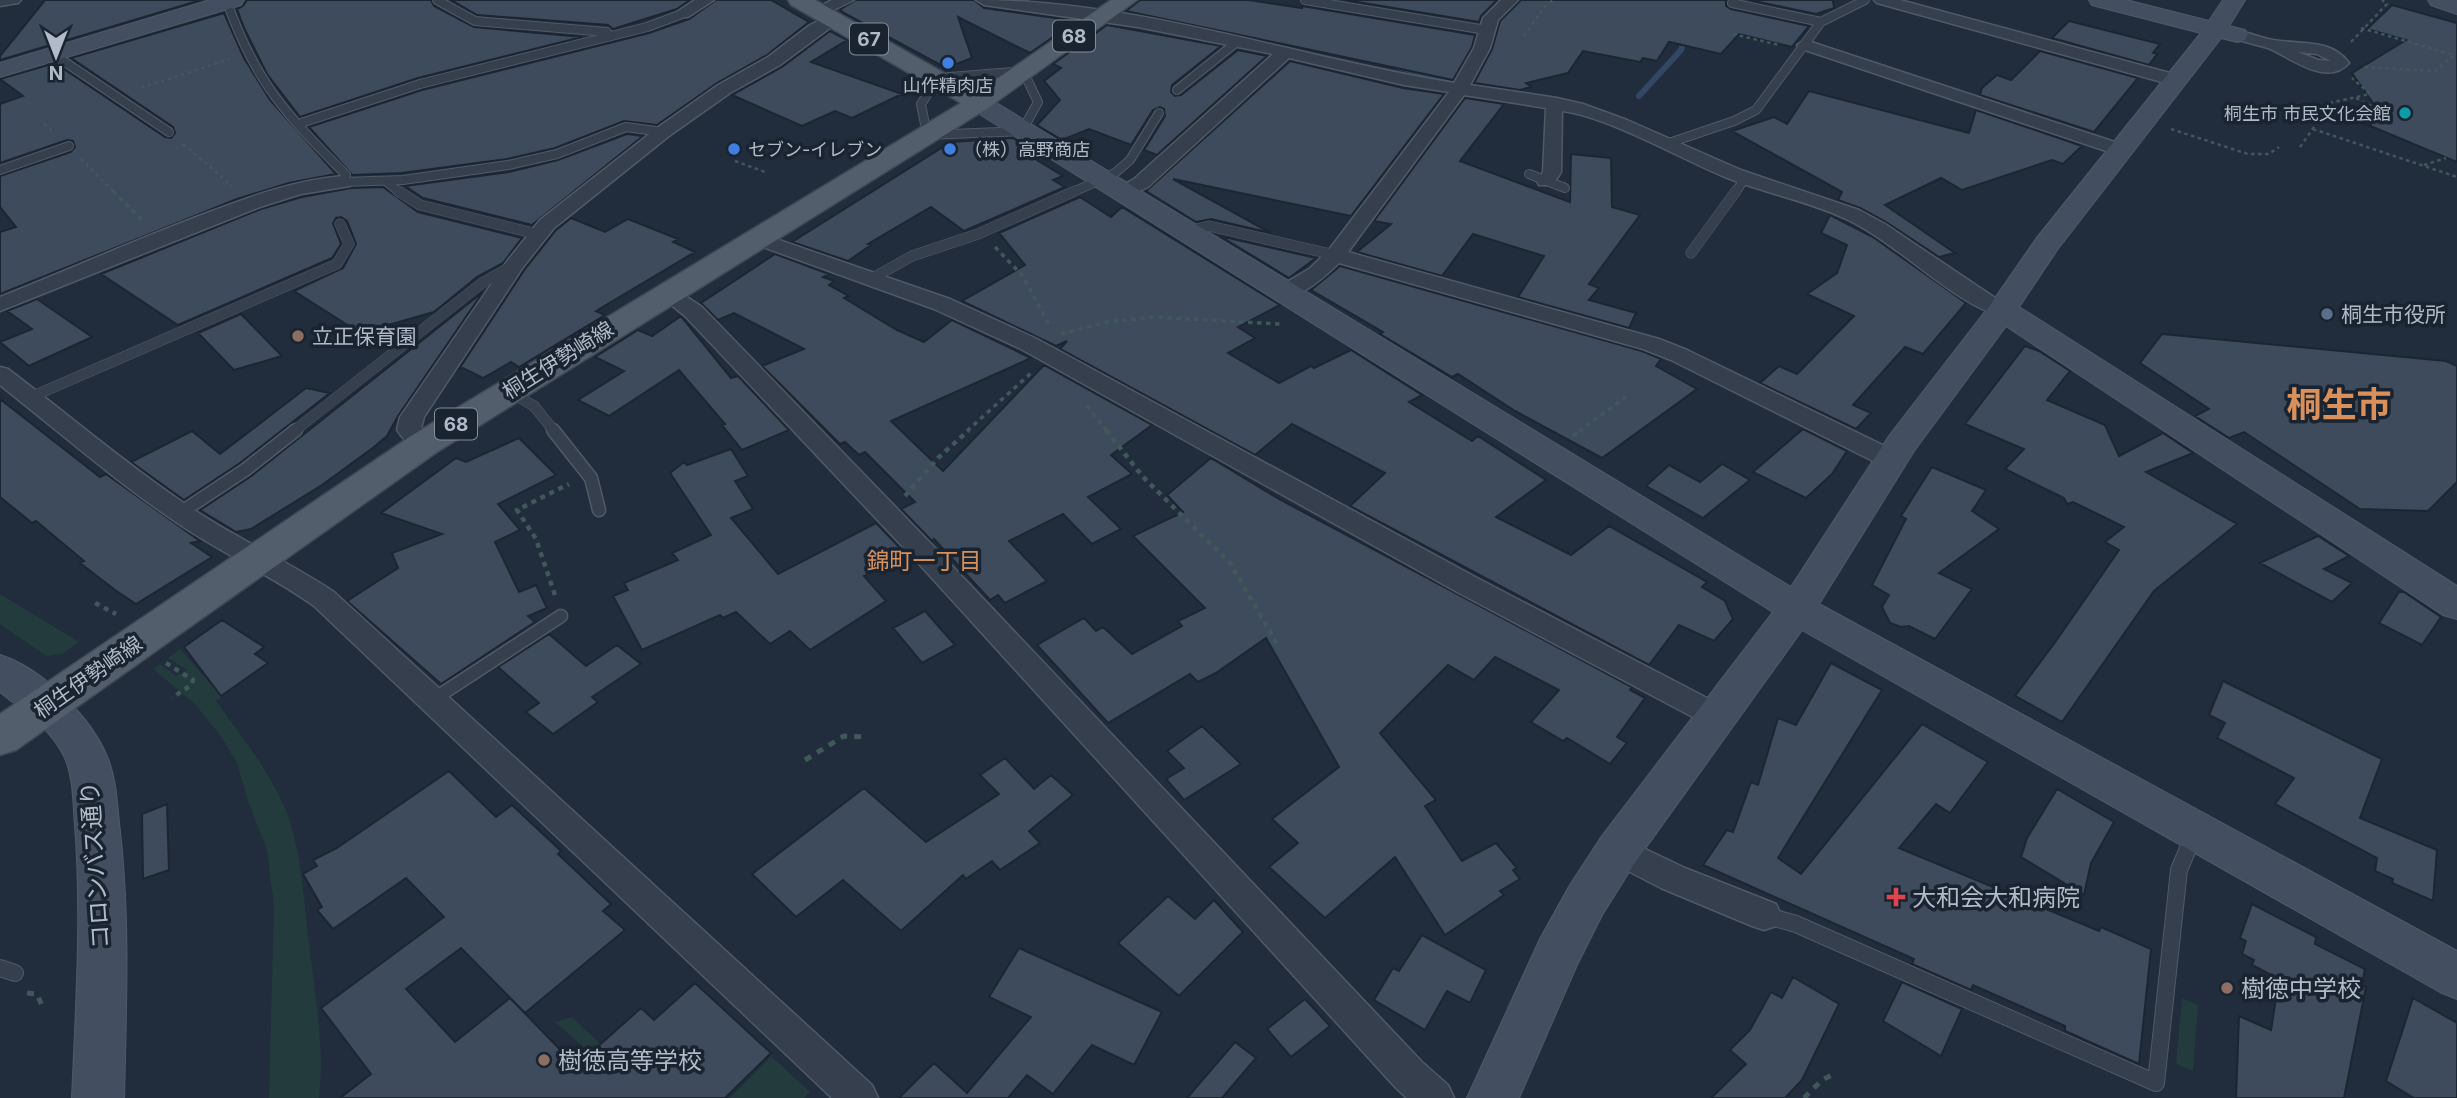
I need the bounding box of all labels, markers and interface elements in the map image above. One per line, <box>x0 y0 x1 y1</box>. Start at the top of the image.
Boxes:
road number: 68 <box>1053 20 1095 52</box>
north arrow <box>21 21 91 91</box>
road number: 67 <box>850 23 888 54</box>
marker: 山作精肉店 <box>940 55 956 71</box>
text: N <box>49 61 63 84</box>
place label: 山作精肉店 <box>903 75 993 96</box>
place label: 桐生市 市民文化会館 <box>2224 103 2391 124</box>
marker: 桐生市 市民文化会館 <box>2397 105 2413 121</box>
place label: セブン-イレブン <box>748 139 882 160</box>
place label: （株）高野商店 <box>964 139 1090 160</box>
marker: セブン-イレブン <box>726 141 742 157</box>
marker: （株）高野商店 <box>942 141 958 157</box>
place label: 桐生市役所 <box>2341 302 2446 327</box>
marker: 桐生市役所 <box>2319 306 2335 322</box>
street label: 桐生伊勢崎線 <box>498 316 618 404</box>
place label: 立正保育園 <box>312 324 417 349</box>
marker: 立正保育園 <box>290 328 306 344</box>
district label: 桐生市 <box>2286 383 2392 425</box>
road number: 68 <box>435 408 477 440</box>
district label: 錦町一丁目 <box>867 547 982 575</box>
street label: 桐生伊勢崎線 <box>29 631 147 723</box>
street label: コロンバス通り <box>75 780 115 950</box>
place label: 大和会大和病院 <box>1912 883 2080 912</box>
marker: 大和会大和病院 <box>1886 887 1906 907</box>
place label: 樹徳中学校 <box>2241 974 2361 1003</box>
marker: 樹徳中学校 <box>2219 980 2235 996</box>
place label: 樹徳高等学校 <box>558 1046 702 1075</box>
marker: 樹徳高等学校 <box>536 1052 552 1068</box>

